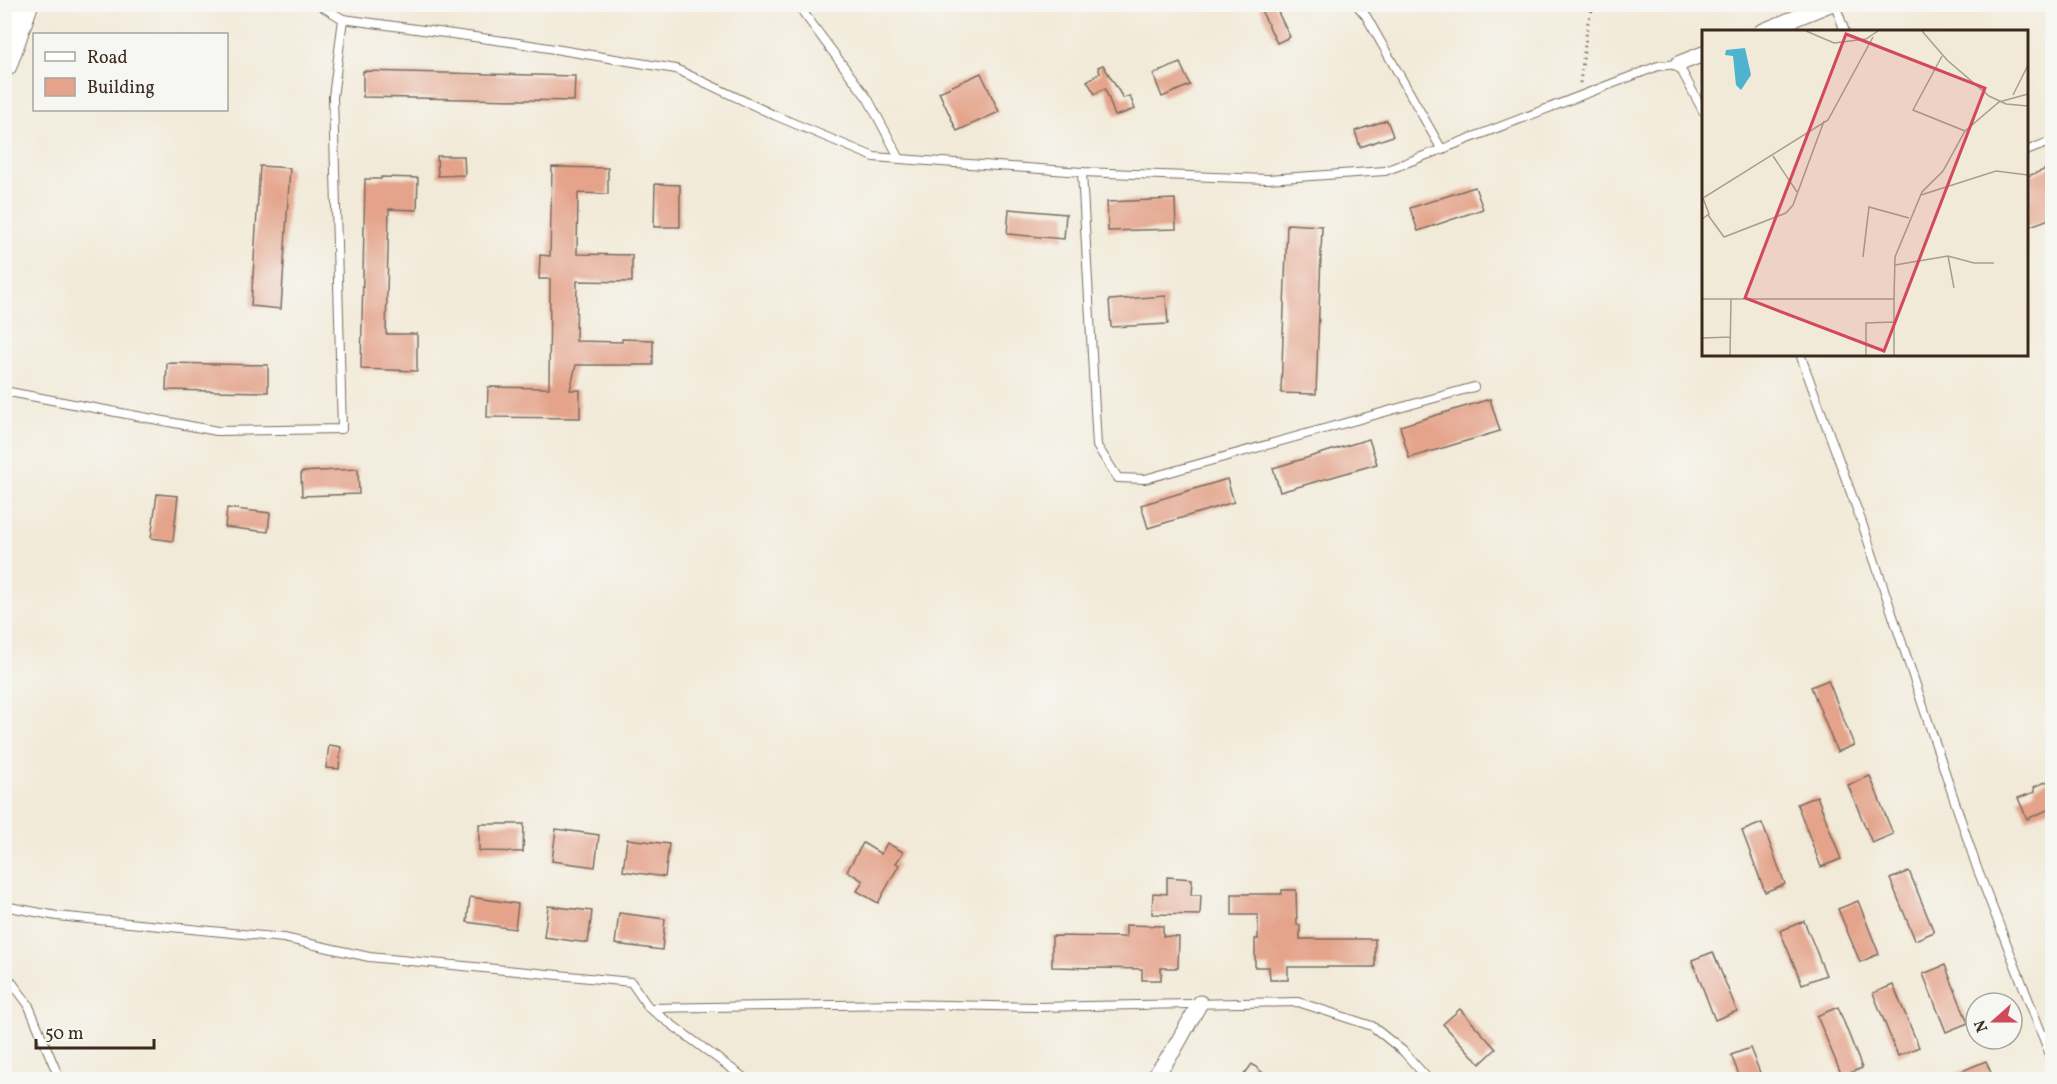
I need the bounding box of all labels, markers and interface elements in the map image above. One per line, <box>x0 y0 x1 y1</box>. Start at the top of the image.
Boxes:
inset map <box>1702 30 2027 356</box>
legend <box>33 33 228 111</box>
text: Road <box>87 46 128 71</box>
text: Building <box>87 76 155 101</box>
north arrow <box>1964 991 2024 1051</box>
scale bar <box>36 1012 154 1050</box>
text: N <box>1969 1016 1994 1035</box>
text: 50 m <box>45 1022 84 1047</box>

